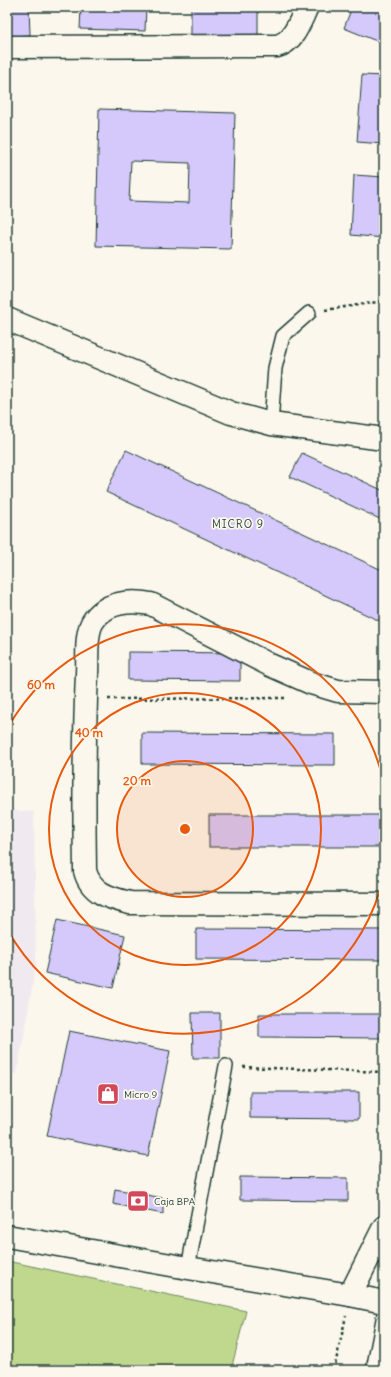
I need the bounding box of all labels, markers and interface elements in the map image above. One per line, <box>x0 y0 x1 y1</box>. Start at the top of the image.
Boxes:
district label: MICRO 9 <box>212 517 264 531</box>
text: 60 m <box>27 677 56 692</box>
text: 40 m <box>75 725 104 740</box>
text: 20 m <box>123 773 151 788</box>
centre of rings <box>178 822 192 836</box>
shop icon: Micro 9 <box>95 1081 121 1107</box>
place label: Micro 9 <box>124 1088 157 1101</box>
bank icon: Caja BPA <box>125 1188 151 1214</box>
place label: Caja BPA <box>154 1195 196 1208</box>

